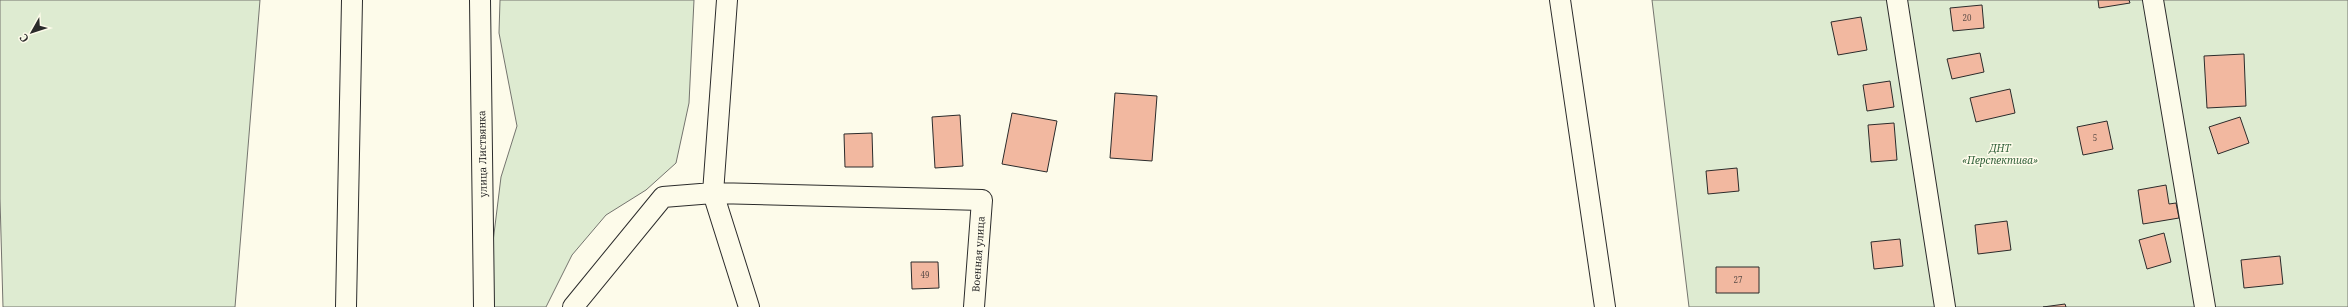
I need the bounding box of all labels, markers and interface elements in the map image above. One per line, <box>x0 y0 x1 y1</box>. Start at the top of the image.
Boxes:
north arrow <box>12 12 52 52</box>
house number: 20 <box>1963 12 1972 23</box>
text: С <box>16 31 32 46</box>
street label: улица Листвянка <box>474 110 490 198</box>
house number: 5 <box>2093 132 2097 143</box>
park label: ДНТ «Перспектива» <box>1962 141 2038 167</box>
street label: Военная улица <box>968 215 988 292</box>
house number: 49 <box>921 269 929 280</box>
house number: 27 <box>1734 274 1743 285</box>

